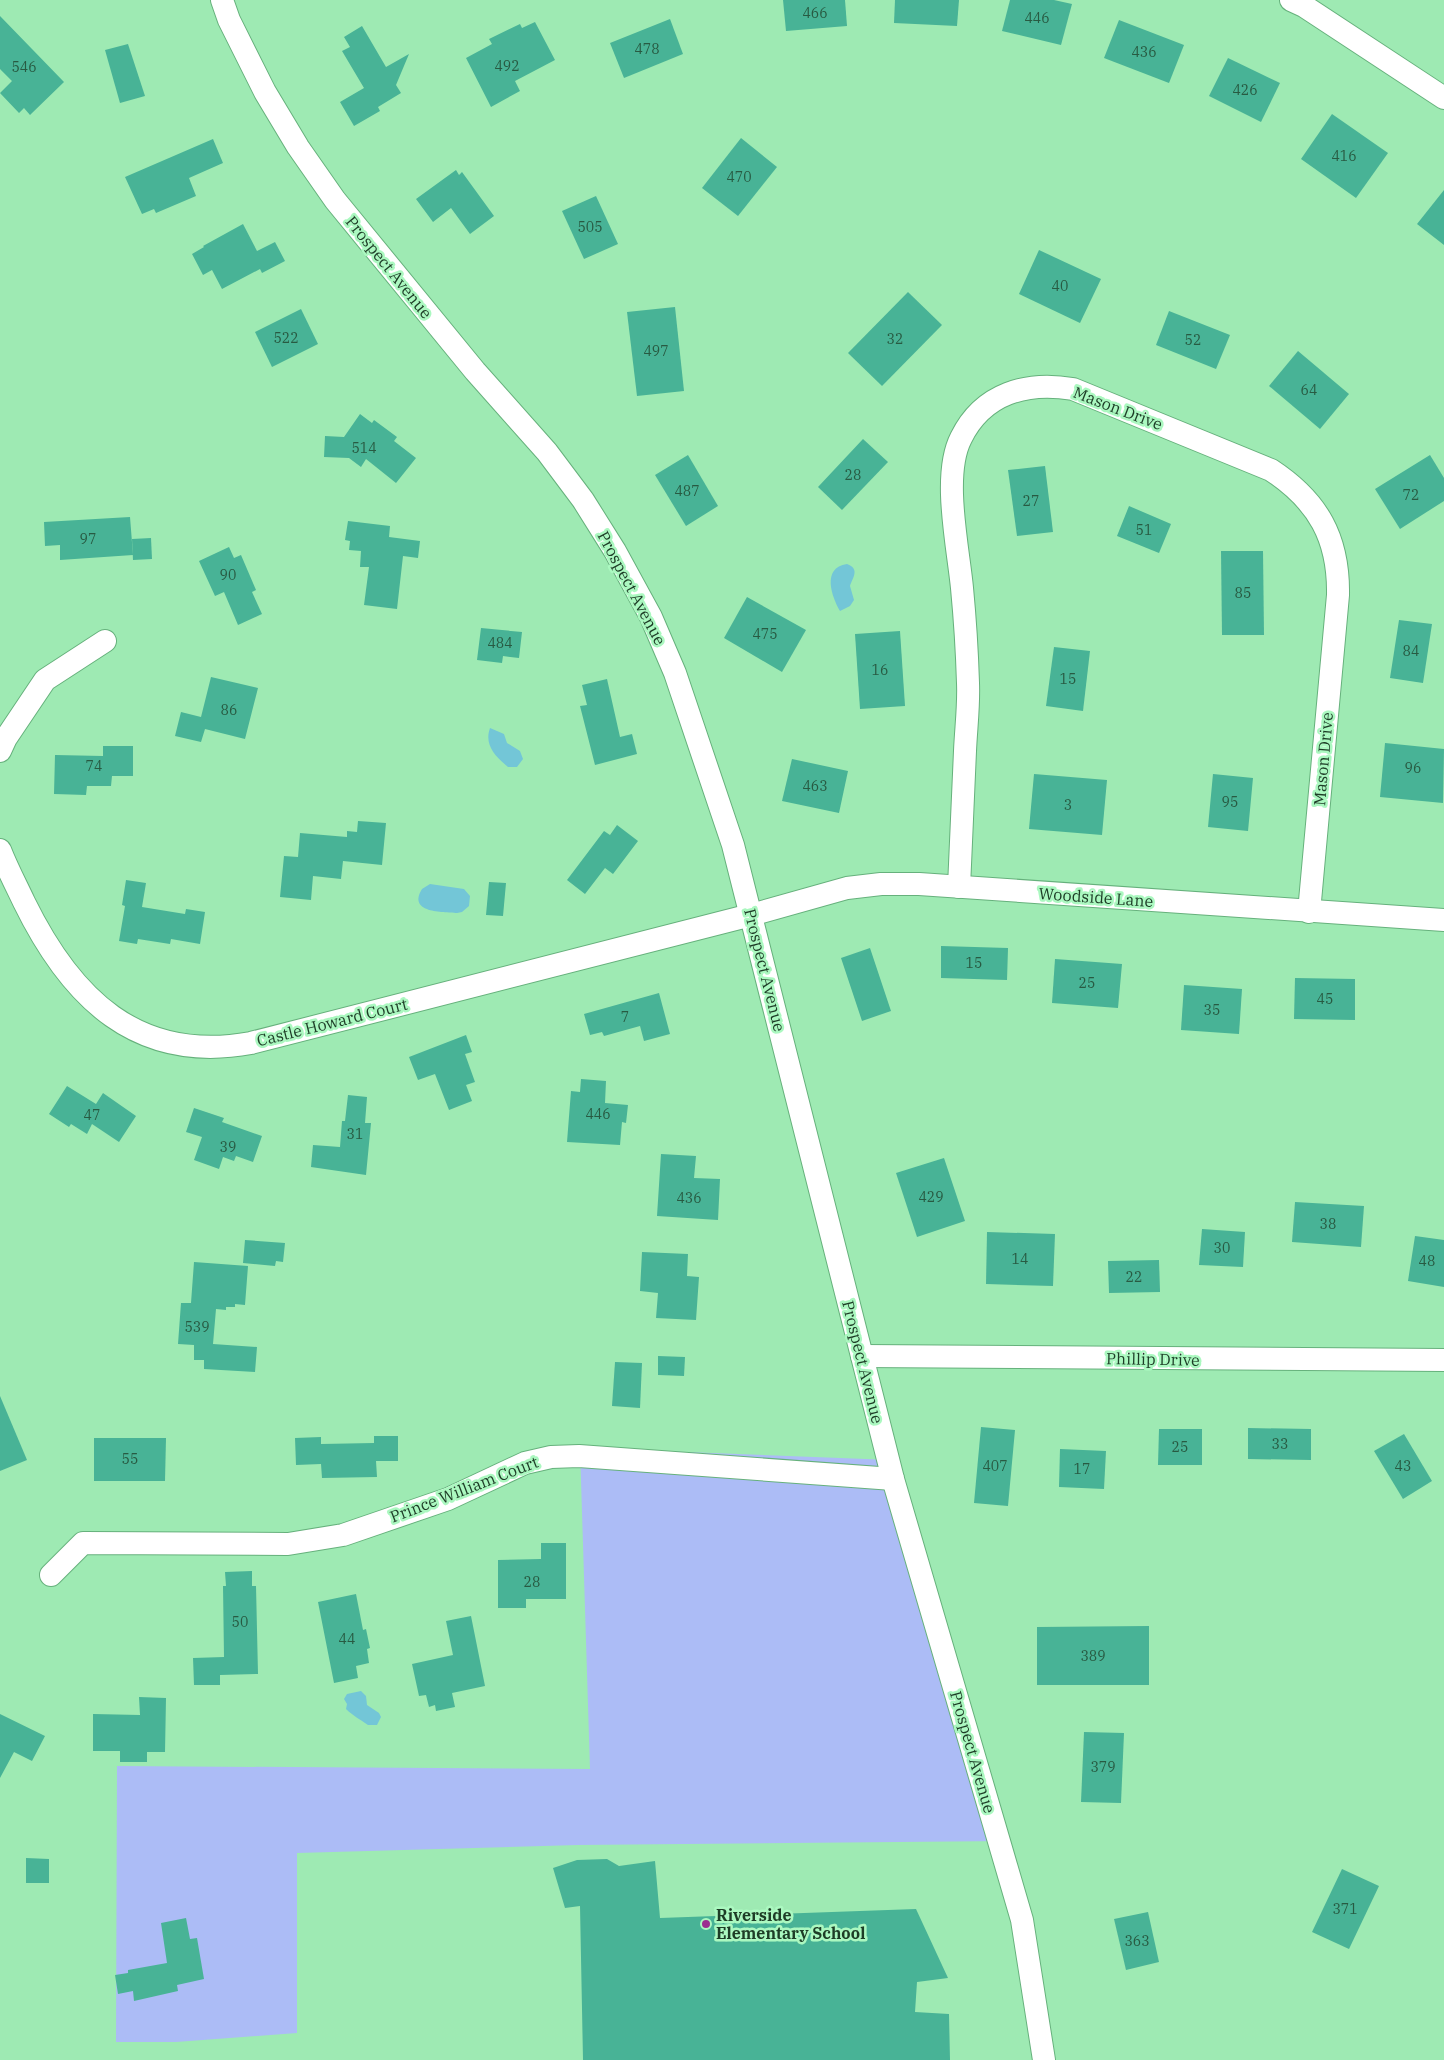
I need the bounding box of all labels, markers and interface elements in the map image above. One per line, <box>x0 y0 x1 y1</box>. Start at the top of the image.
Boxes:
house number: 466 <box>802 4 828 22</box>
house number: 446 <box>1024 9 1050 27</box>
house number: 478 <box>634 40 660 58</box>
house number: 436 <box>1131 43 1157 61</box>
house number: 492 <box>494 57 520 75</box>
house number: 546 <box>11 58 37 76</box>
house number: 426 <box>1232 81 1258 99</box>
house number: 416 <box>1331 147 1357 165</box>
house number: 470 <box>726 168 752 186</box>
street label: Prospect Avenue <box>342 212 436 322</box>
house number: 505 <box>577 218 603 236</box>
house number: 40 <box>1052 277 1068 295</box>
house number: 522 <box>273 329 299 347</box>
house number: 32 <box>887 330 903 348</box>
house number: 52 <box>1185 331 1201 349</box>
house number: 497 <box>643 342 669 360</box>
house number: 64 <box>1301 381 1317 399</box>
street label: Mason Drive <box>1071 382 1165 434</box>
house number: 514 <box>351 439 377 457</box>
house number: 28 <box>845 466 861 484</box>
house number: 487 <box>674 482 700 500</box>
house number: 72 <box>1403 486 1419 504</box>
house number: 27 <box>1023 492 1039 510</box>
house number: 51 <box>1136 521 1152 539</box>
street label: Prospect Avenue <box>594 528 670 648</box>
house number: 97 <box>80 530 96 548</box>
house number: 90 <box>220 566 236 584</box>
house number: 85 <box>1235 584 1251 602</box>
house number: 475 <box>752 625 778 643</box>
house number: 484 <box>487 634 513 652</box>
house number: 84 <box>1403 642 1419 660</box>
house number: 16 <box>872 661 888 679</box>
house number: 15 <box>1060 670 1076 688</box>
house number: 86 <box>221 701 237 719</box>
street label: Mason Drive <box>1309 711 1337 807</box>
house number: 74 <box>86 757 102 775</box>
house number: 96 <box>1405 759 1421 777</box>
house number: 463 <box>802 777 828 795</box>
house number: 95 <box>1222 793 1238 811</box>
house number: 3 <box>1064 796 1072 814</box>
street label: Woodside Lane <box>1038 883 1154 911</box>
street label: Prospect Avenue <box>740 906 790 1034</box>
house number: 15 <box>966 954 982 972</box>
house number: 25 <box>1079 974 1095 992</box>
house number: 45 <box>1317 990 1333 1008</box>
street label: Castle Howard Court <box>255 994 410 1050</box>
house number: 35 <box>1204 1001 1220 1019</box>
house number: 7 <box>621 1008 629 1026</box>
house number: 446 <box>585 1105 611 1123</box>
house number: 47 <box>84 1106 100 1124</box>
house number: 31 <box>347 1125 363 1143</box>
house number: 39 <box>220 1138 236 1156</box>
house number: 429 <box>918 1188 944 1206</box>
house number: 436 <box>676 1189 702 1207</box>
house number: 38 <box>1320 1215 1336 1233</box>
house number: 30 <box>1214 1239 1230 1257</box>
house number: 14 <box>1012 1250 1028 1268</box>
house number: 48 <box>1419 1252 1435 1270</box>
house number: 22 <box>1126 1268 1142 1286</box>
street label: Prospect Avenue <box>838 1298 888 1426</box>
house number: 539 <box>184 1318 210 1336</box>
street label: Phillip Drive <box>1106 1348 1200 1370</box>
house number: 33 <box>1272 1435 1288 1453</box>
house number: 25 <box>1172 1438 1188 1456</box>
house number: 55 <box>122 1450 138 1468</box>
street label: Prince William Court <box>387 1451 541 1527</box>
house number: 407 <box>982 1457 1008 1475</box>
house number: 43 <box>1395 1457 1411 1475</box>
house number: 17 <box>1074 1460 1090 1478</box>
house number: 28 <box>524 1573 540 1591</box>
house number: 50 <box>232 1613 248 1631</box>
house number: 44 <box>339 1630 355 1648</box>
house number: 389 <box>1080 1647 1106 1665</box>
street label: Prospect Avenue <box>946 1689 1000 1815</box>
house number: 379 <box>1090 1758 1116 1776</box>
house number: 371 <box>1332 1900 1358 1918</box>
place label: Riverside Elementary School <box>716 1905 865 1943</box>
marker: Riverside Elementary School <box>700 1918 712 1930</box>
house number: 363 <box>1124 1932 1150 1950</box>

